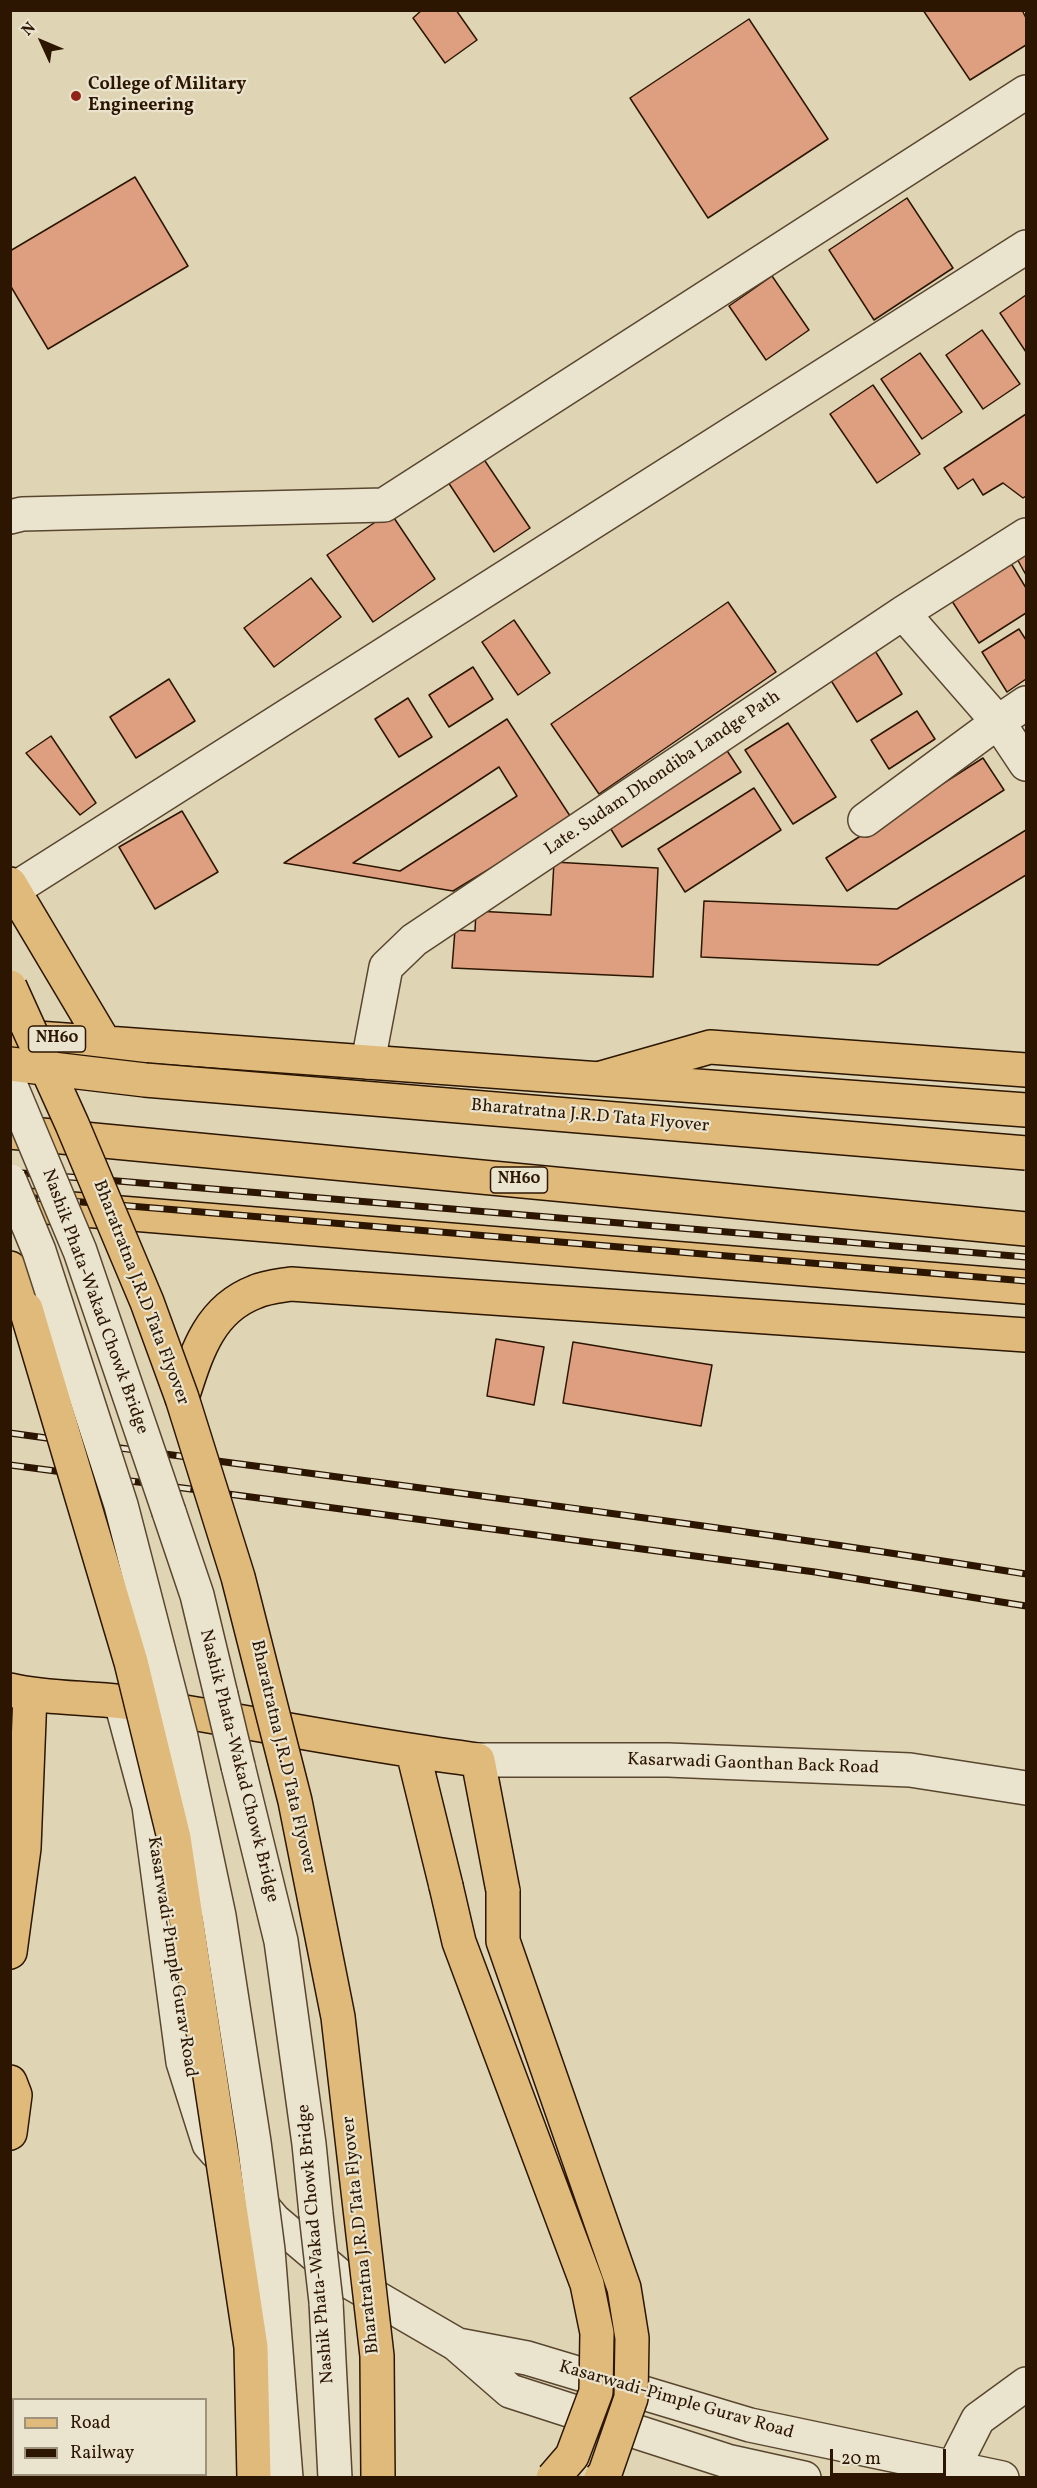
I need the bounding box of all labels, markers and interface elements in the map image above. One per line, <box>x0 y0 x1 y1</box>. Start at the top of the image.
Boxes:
north arrow <box>12 12 72 72</box>
text: N <box>17 18 41 41</box>
place label: College of Military Engineering <box>88 75 246 118</box>
marker: College of Military Engineering <box>69 89 83 103</box>
street label: Late. Sudam Dhondiba Landge Path <box>541 687 785 861</box>
road number: NH60 <box>28 1026 86 1052</box>
street label: Bharatratna J.R.D Tata Flyover <box>470 1096 710 1138</box>
street label: Nashik Phata-Wakad Chowk Bridge <box>36 1166 152 1438</box>
road number: NH60 <box>490 1167 548 1193</box>
street label: Bharatratna J.R.D Tata Flyover <box>87 1178 193 1408</box>
street label: Nashik Phata-Wakad Chowk Bridge <box>194 1627 282 1905</box>
street label: Bharatratna J.R.D Tata Flyover <box>245 1638 319 1876</box>
street label: Kasarwadi Gaonthan Back Road <box>627 1750 879 1780</box>
street label: Kasarwadi-Pimple Gurav Road <box>141 1835 201 2079</box>
street label: Nashik Phata-Wakad Chowk Bridge <box>294 2103 340 2385</box>
street label: Bharatratna J.R.D Tata Flyover <box>339 2115 385 2355</box>
street label: Kasarwadi-Pimple Gurav Road <box>556 2357 796 2445</box>
legend <box>12 2398 207 2476</box>
text: Road <box>70 2411 111 2436</box>
scale bar <box>833 2437 948 2475</box>
text: Railway <box>70 2441 134 2466</box>
text: 20 m <box>841 2447 881 2472</box>

